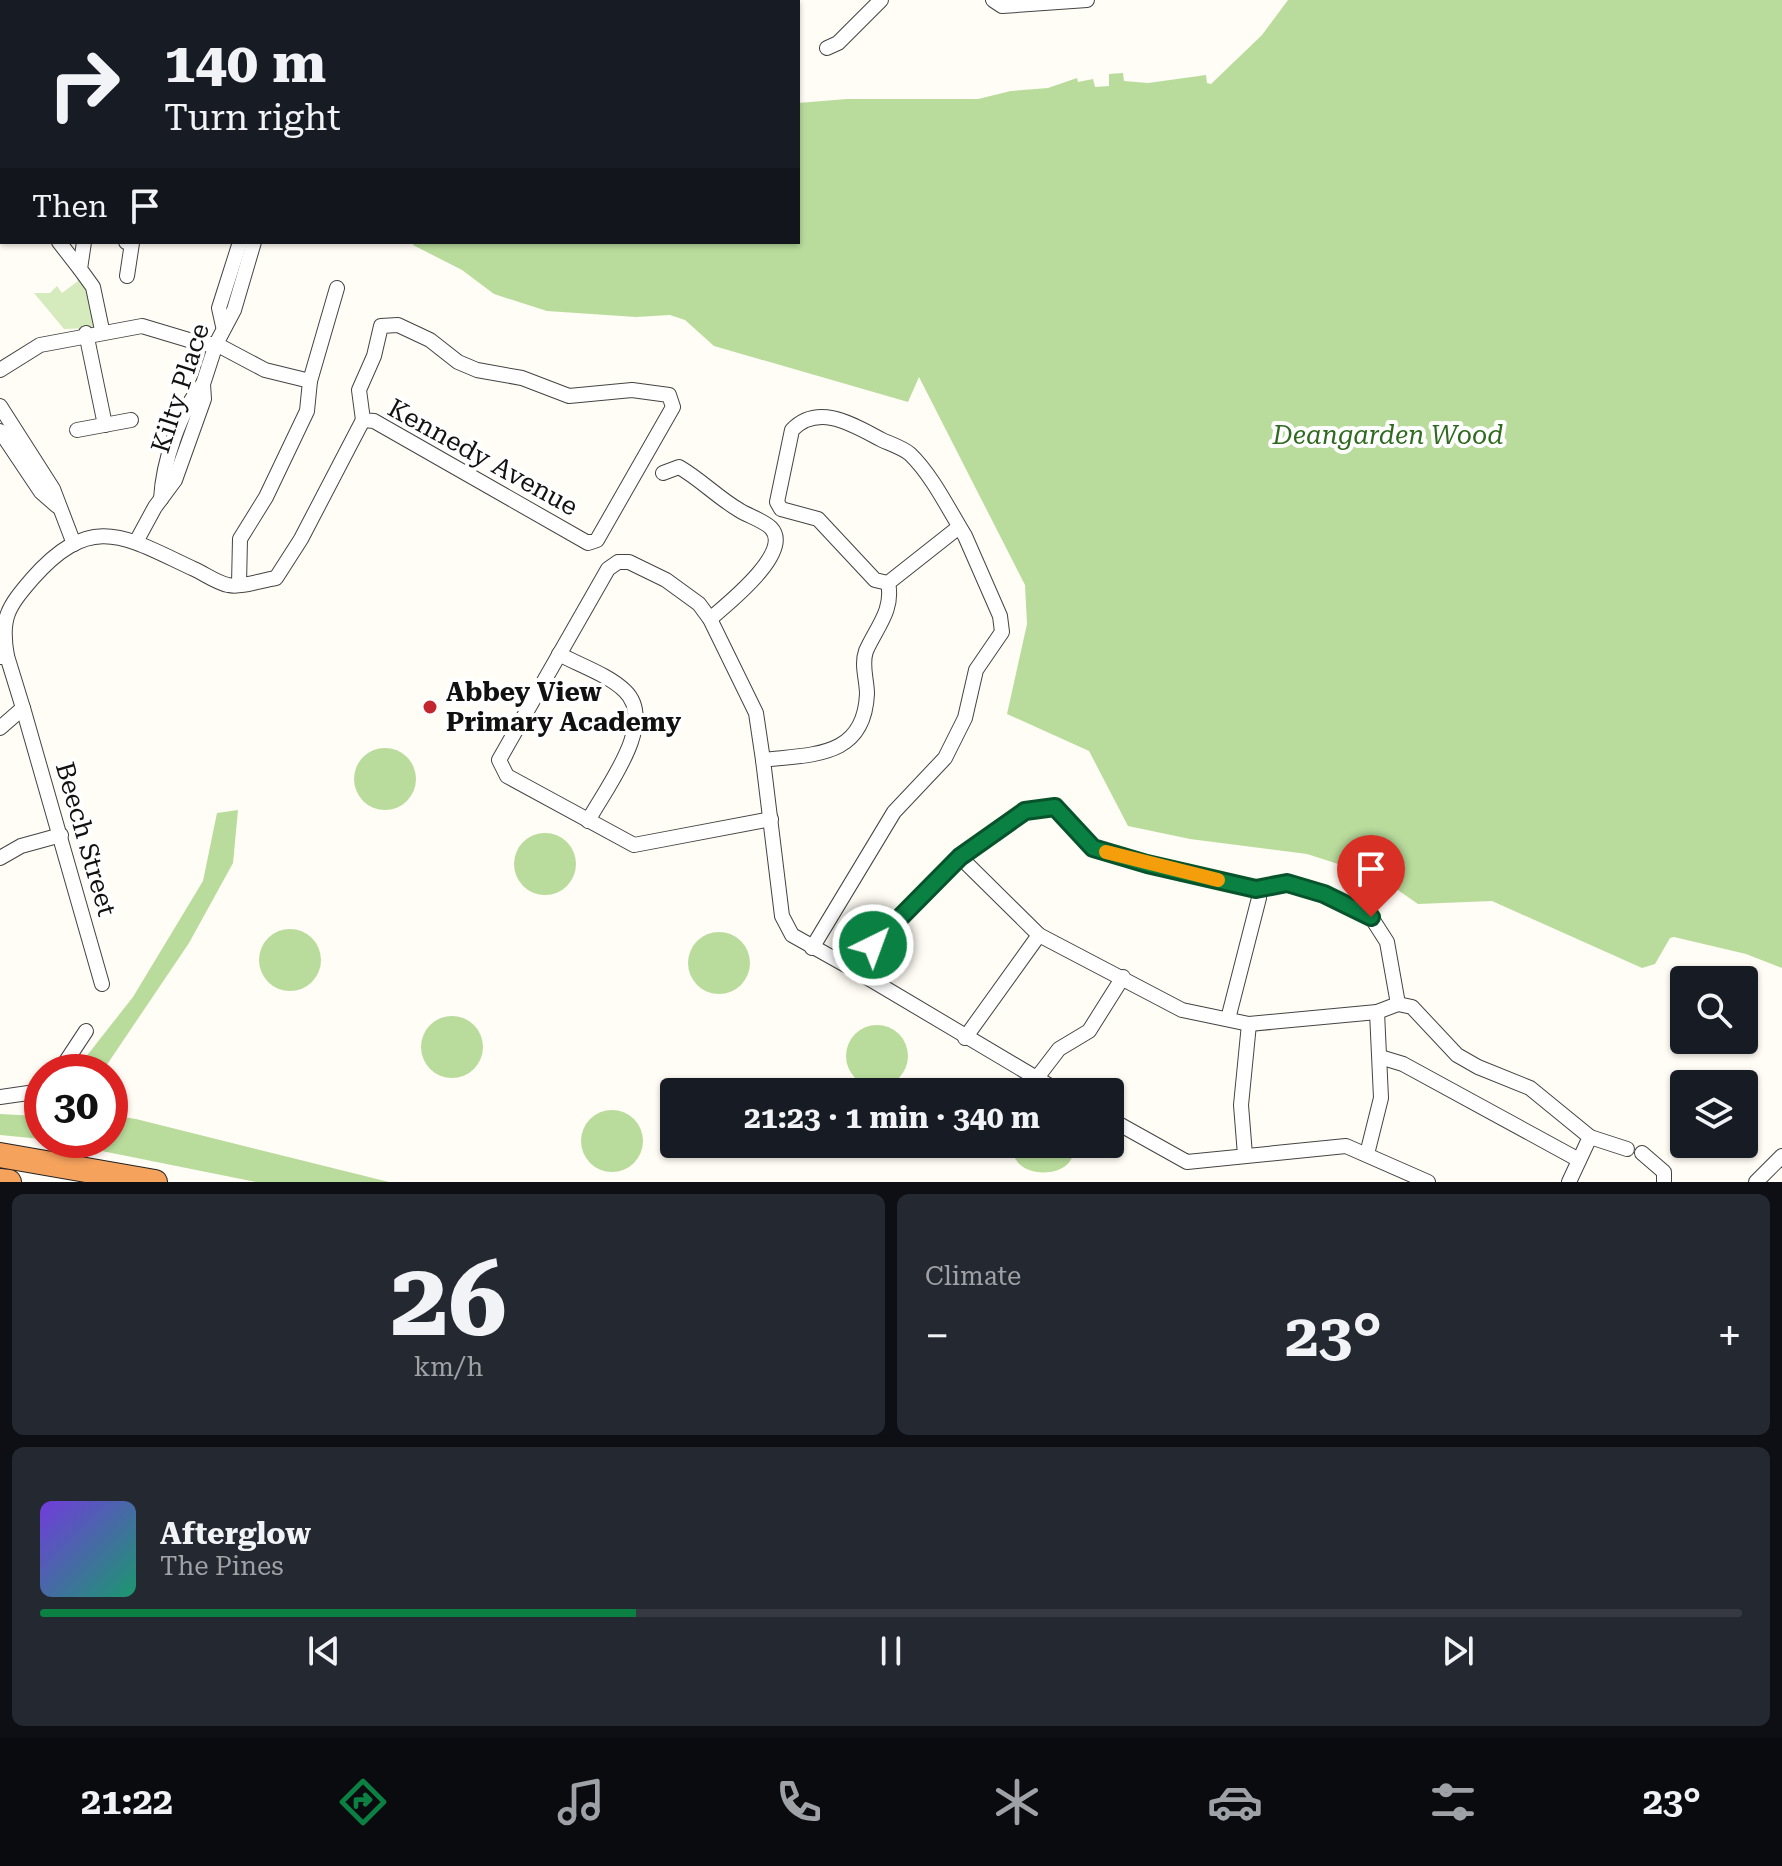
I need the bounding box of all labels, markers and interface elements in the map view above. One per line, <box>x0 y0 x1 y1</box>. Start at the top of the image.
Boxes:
text: 140 m <box>164 30 326 96</box>
icon: right <box>32 32 136 136</box>
text: Turn right <box>164 97 341 139</box>
icon: arrive <box>123 184 167 228</box>
text: Then <box>32 189 107 224</box>
street label: Kilty Place <box>145 319 215 457</box>
street label: Kennedy Avenue <box>383 392 583 522</box>
park label: Deangarden Wood <box>1272 420 1503 450</box>
place label: Abbey View Primary Academy <box>446 677 682 737</box>
marker: Abbey View Primary Academy <box>421 698 439 716</box>
street label: Beech Street <box>50 759 122 920</box>
pin <box>1337 835 1405 917</box>
icon: arrive <box>1349 847 1393 891</box>
position arrow <box>831 903 915 987</box>
map controls <box>1670 966 1758 1158</box>
button: search <box>1670 966 1758 1054</box>
speed limit sign: 30 <box>24 1054 128 1158</box>
button: layers <box>1670 1070 1758 1158</box>
text: 21:23 · 1 min · 340 m <box>744 1100 1040 1135</box>
text: 26 <box>390 1239 507 1360</box>
text: Climate <box>925 1261 1021 1291</box>
text: 23° <box>1285 1300 1382 1371</box>
text: − <box>925 1310 950 1362</box>
text: + <box>1717 1310 1742 1362</box>
text: km/h <box>414 1352 483 1382</box>
text: Afterglow <box>160 1516 311 1551</box>
text: The Pines <box>160 1551 284 1581</box>
icon: previous <box>302 1629 346 1673</box>
icon: pause <box>869 1629 913 1673</box>
icon: next <box>1436 1629 1480 1673</box>
icon: directions <box>335 1774 391 1830</box>
icon: music <box>553 1774 609 1830</box>
icon: phone <box>771 1774 827 1830</box>
icon: climate <box>989 1774 1045 1830</box>
icon: car <box>1207 1774 1263 1830</box>
icon: filters <box>1425 1774 1481 1830</box>
text: 21:22 <box>81 1781 173 1823</box>
text: 23° <box>1643 1781 1701 1823</box>

